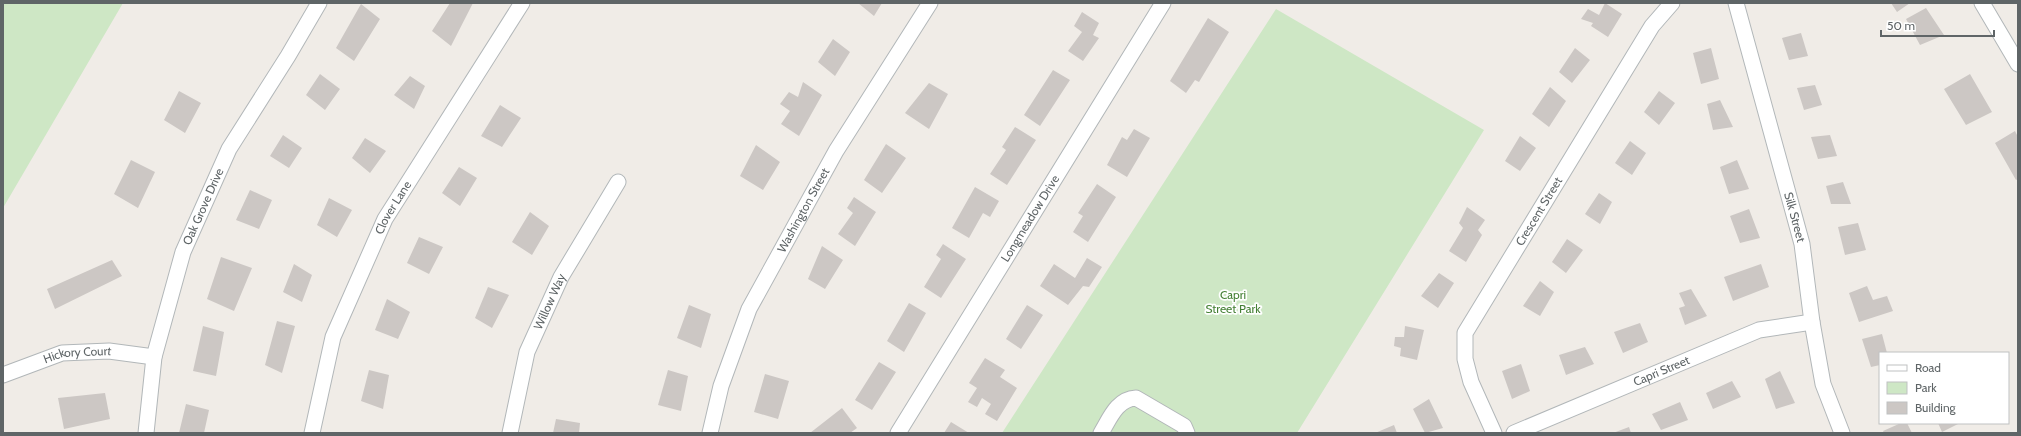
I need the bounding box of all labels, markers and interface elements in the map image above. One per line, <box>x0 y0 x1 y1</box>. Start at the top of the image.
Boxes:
scale bar <box>1881 12 1994 38</box>
text: 50 m <box>1887 18 1915 33</box>
street label: Washington Street <box>774 165 832 255</box>
street label: Oak Grove Drive <box>179 166 227 247</box>
street label: Longmeadow Drive <box>997 172 1062 264</box>
street label: Crescent Street <box>1512 174 1565 248</box>
street label: Clover Lane <box>371 178 414 237</box>
street label: Silk Street <box>1781 190 1809 244</box>
street label: Willow Way <box>530 271 569 332</box>
park label: Capri Street Park <box>1205 287 1261 316</box>
street label: Hickory Court <box>41 343 112 366</box>
street label: Capri Street <box>1631 352 1692 389</box>
legend <box>1879 352 2009 424</box>
text: Road <box>1915 360 1941 375</box>
text: Park <box>1915 380 1937 395</box>
text: Building <box>1915 400 1957 415</box>

